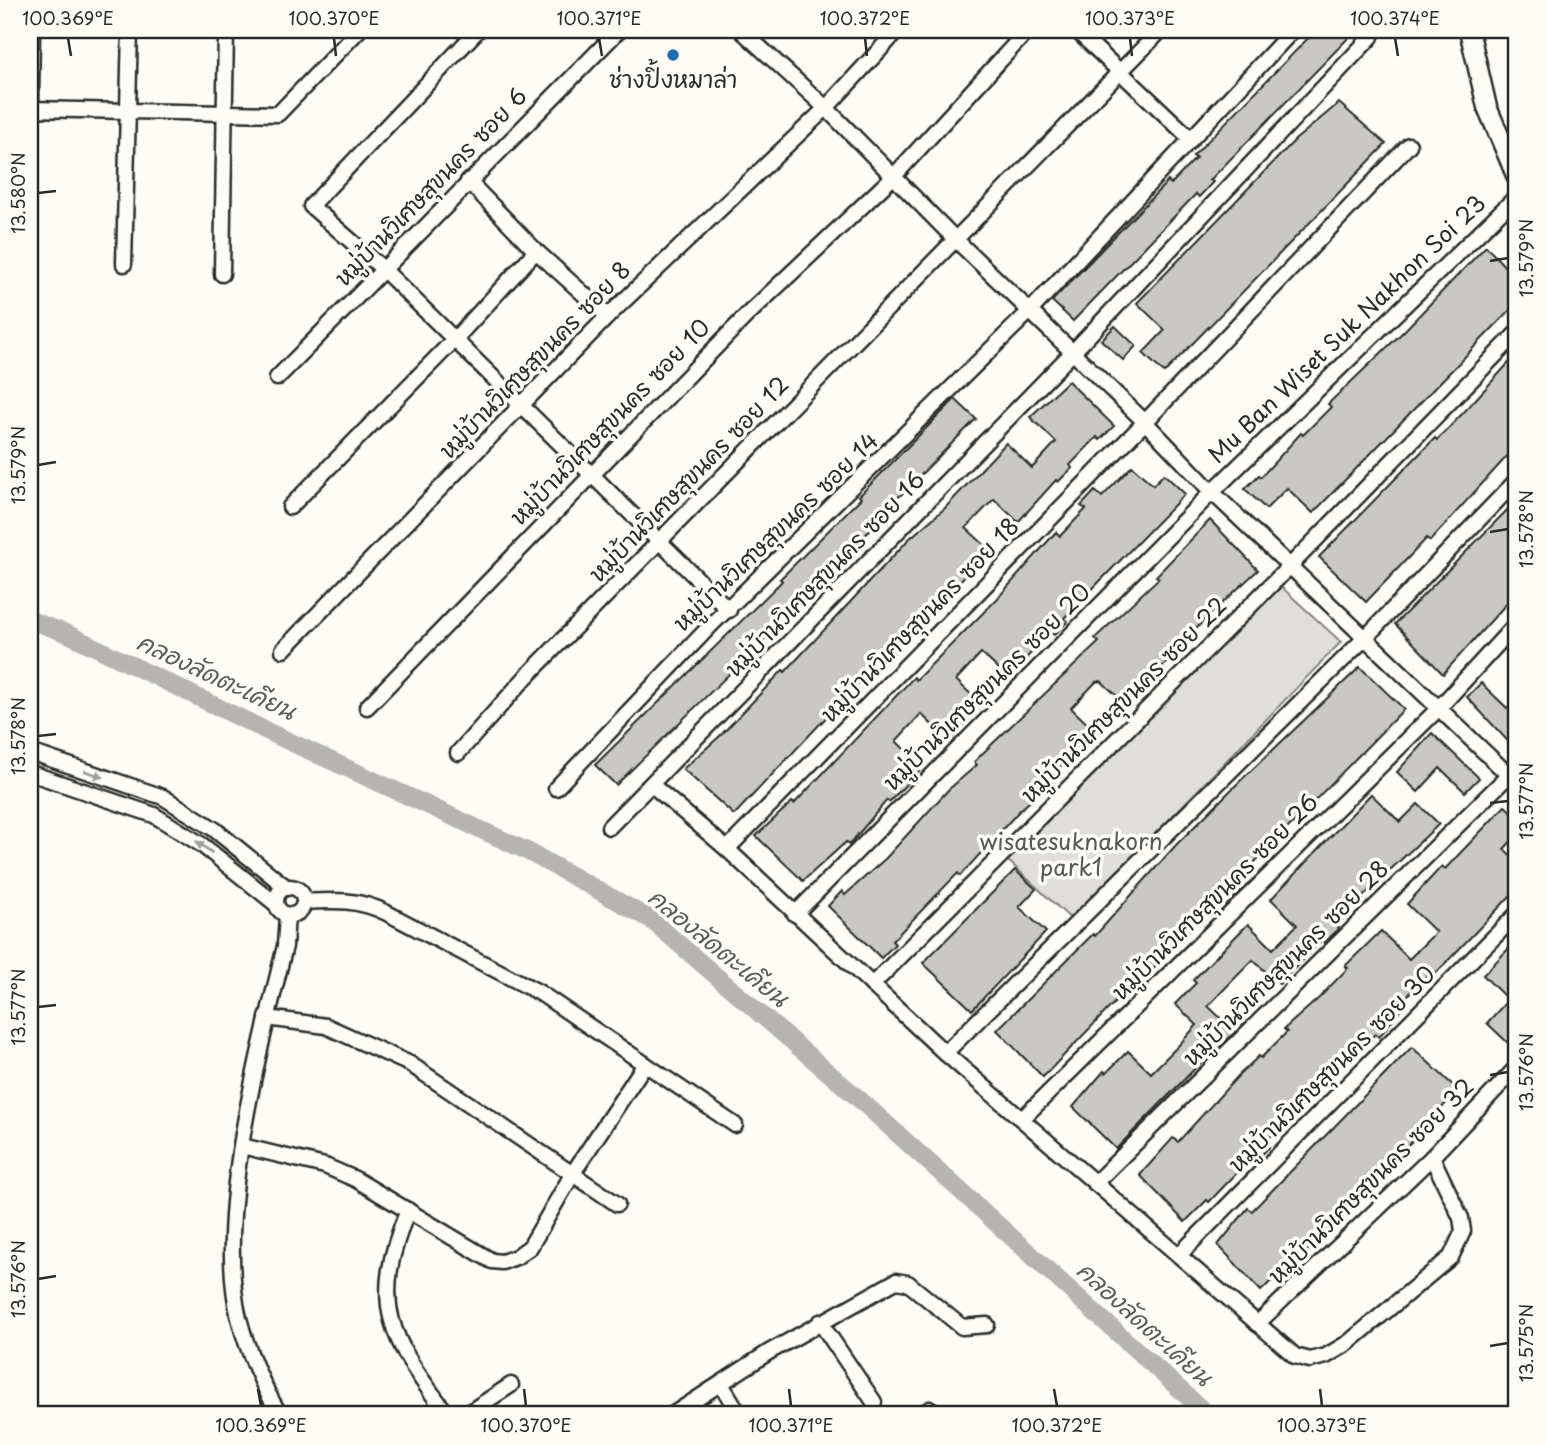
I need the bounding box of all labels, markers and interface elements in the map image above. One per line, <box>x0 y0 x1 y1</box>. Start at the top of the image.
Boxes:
text: 100.369°E <box>22 4 114 31</box>
text: 100.370°E <box>288 4 380 31</box>
text: 100.371°E <box>556 4 642 31</box>
text: 100.372°E <box>820 4 910 31</box>
text: 100.373°E <box>1085 4 1175 31</box>
text: 100.374°E <box>1350 4 1440 31</box>
marker: ช่างปิ้งหมาล่า <box>665 47 681 63</box>
place label: ช่างปิ้งหมาล่า <box>609 58 737 96</box>
street label: หมู่บ้านวิเศษสุขนคร ซอย 6 <box>326 79 536 295</box>
text: 13.580°N <box>4 152 31 234</box>
street label: Mu Ban Wiset Suk Nakhon Soi 23 <box>1199 185 1493 470</box>
text: 13.579°N <box>1512 219 1539 297</box>
street label: หมู่บ้านวิเศษสุขนคร ซอย 8 <box>430 252 639 467</box>
street label: หมู่บ้านวิเศษสุขนคร ซอย 10 <box>501 310 719 534</box>
street label: หมู่บ้านวิเศษสุขนคร ซอย 12 <box>580 367 797 590</box>
street label: หมู่บ้านวิเศษสุขนคร ซอย 14 <box>664 423 887 640</box>
text: 13.579°N <box>4 426 31 504</box>
street label: หมู่บ้านวิเศษสุขนคร ซอย 16 <box>716 462 933 685</box>
text: 13.578°N <box>1512 490 1539 568</box>
street label: หมู่บ้านวิเศษสุขนคร ซอย 18 <box>812 509 1028 731</box>
street label: หมู่บ้านวิเศษสุขนคร ซอย 20 <box>874 574 1099 799</box>
street label: หมู่บ้านวิเศษสุขนคร ซอย 22 <box>1012 588 1235 811</box>
water label: คลองลัดตะเคียน <box>132 623 304 729</box>
text: 13.578°N <box>4 697 31 775</box>
text: 13.577°N <box>1512 762 1539 840</box>
one-way arrow <box>84 769 105 780</box>
street label: หมู่บ้านวิเศษสุขนคร ซอย 26 <box>1103 785 1327 1009</box>
park label: wisatesuknakorn park1 <box>979 823 1163 884</box>
one-way arrow <box>194 840 213 854</box>
street label: หมู่บ้านวิเศษสุขนคร ซอย 28 <box>1174 851 1397 1074</box>
water label: คลองลัดตะเคียน <box>641 879 799 1016</box>
street label: หมู่บ้านวิเศษสุขนคร ซอย 30 <box>1220 957 1444 1181</box>
text: 13.577°N <box>4 968 31 1046</box>
text: 13.576°N <box>1512 1033 1539 1111</box>
street label: หมู่บ้านวิเศษสุขนคร ซอย 32 <box>1259 1069 1482 1292</box>
text: 13.576°N <box>4 1240 31 1318</box>
water label: คลองลัดตะเคียน <box>1070 1252 1223 1395</box>
text: 13.575°N <box>1512 1304 1539 1382</box>
text: 100.369°E <box>215 1411 307 1438</box>
text: 100.370°E <box>480 1411 572 1438</box>
text: 100.371°E <box>748 1411 834 1438</box>
text: 100.372°E <box>1012 1411 1102 1438</box>
text: 100.373°E <box>1277 1411 1367 1438</box>

